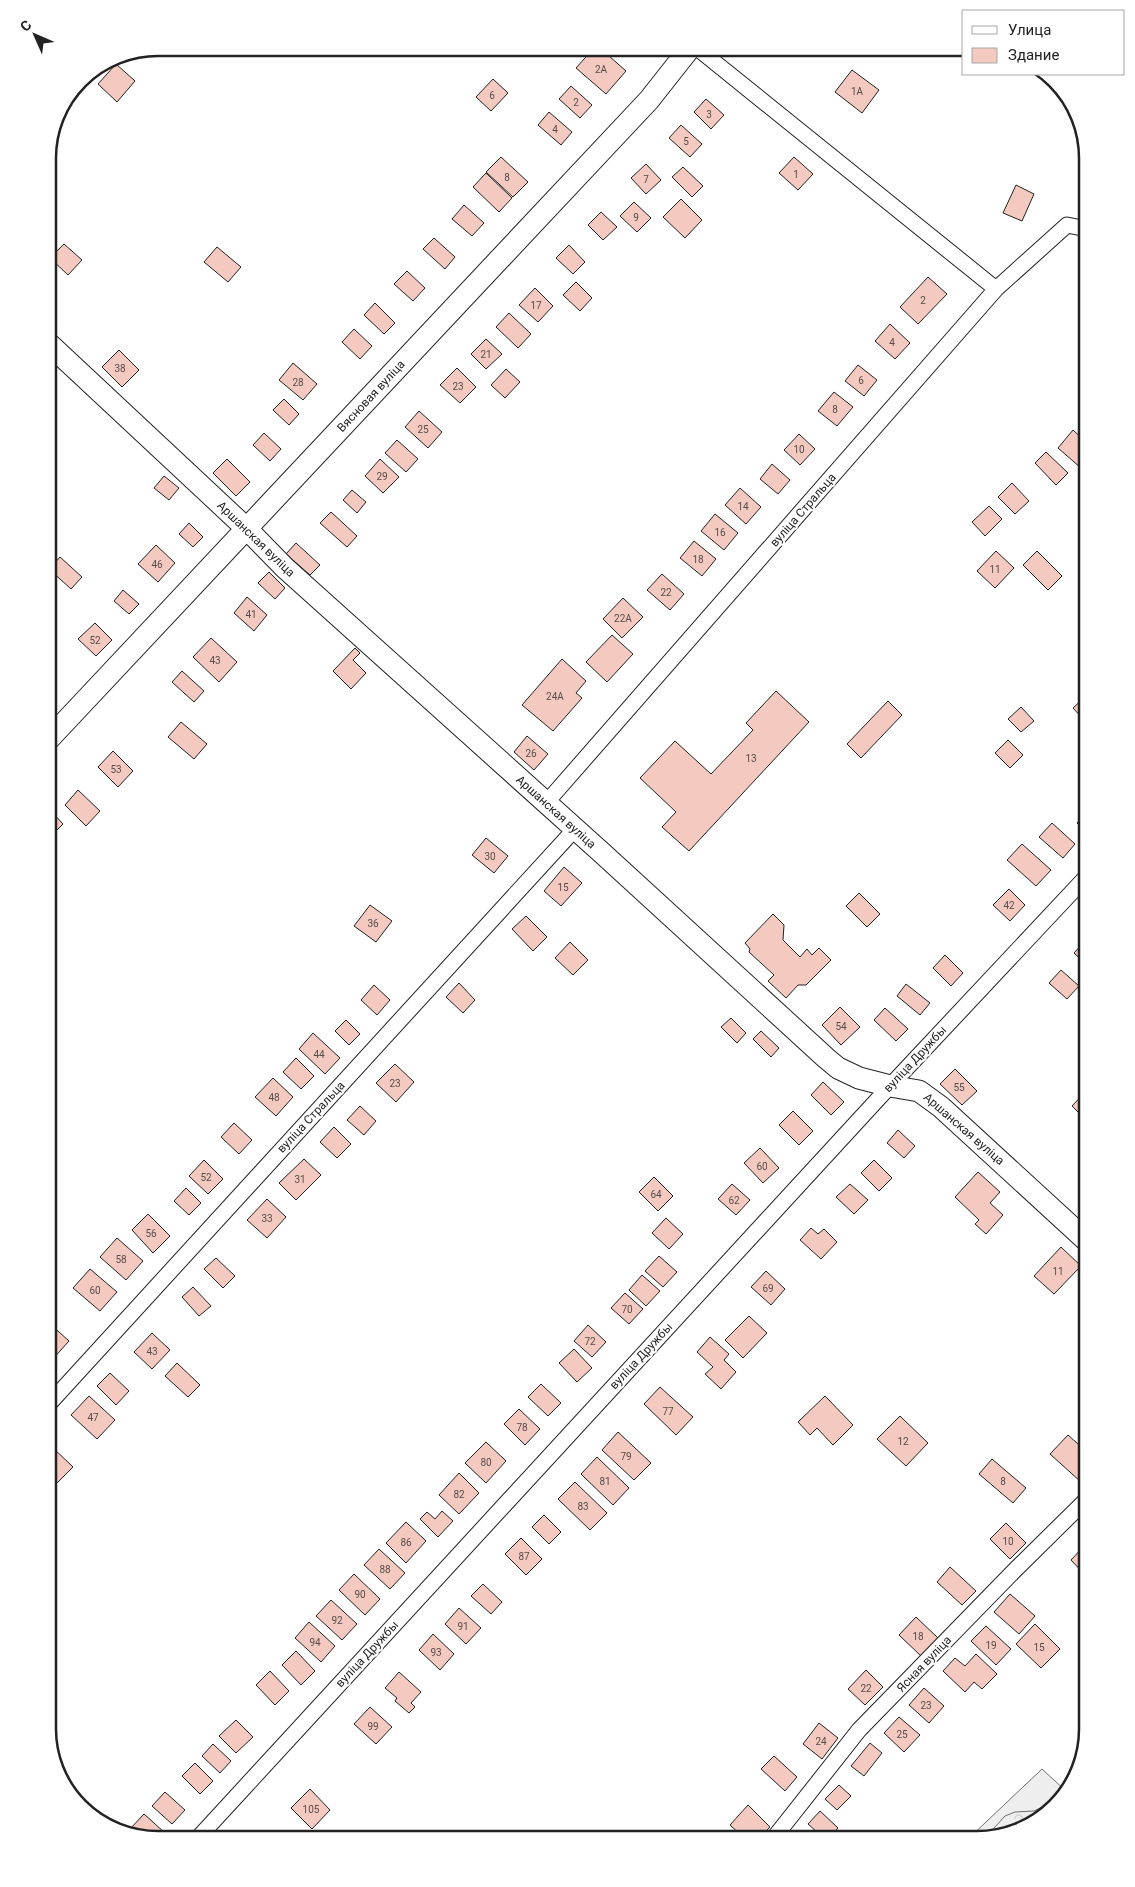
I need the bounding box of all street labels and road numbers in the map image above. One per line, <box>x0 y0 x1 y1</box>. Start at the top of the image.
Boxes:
street label: Вясновая вуліца <box>334 357 408 435</box>
street label: вуліца Стральца <box>767 470 839 550</box>
street label: Аршанская вуліца <box>214 498 298 580</box>
street label: Аршанская вуліца <box>513 773 599 851</box>
street label: вуліца Дружбы <box>881 1023 949 1095</box>
street label: вуліца Стральца <box>274 1078 348 1156</box>
street label: Аршанская вуліца <box>921 1090 1007 1168</box>
street label: вуліца Дружбы <box>607 1320 675 1392</box>
street label: вуліца Дружбы <box>333 1618 401 1690</box>
street label: Ясная вуліца <box>894 1633 954 1695</box>

